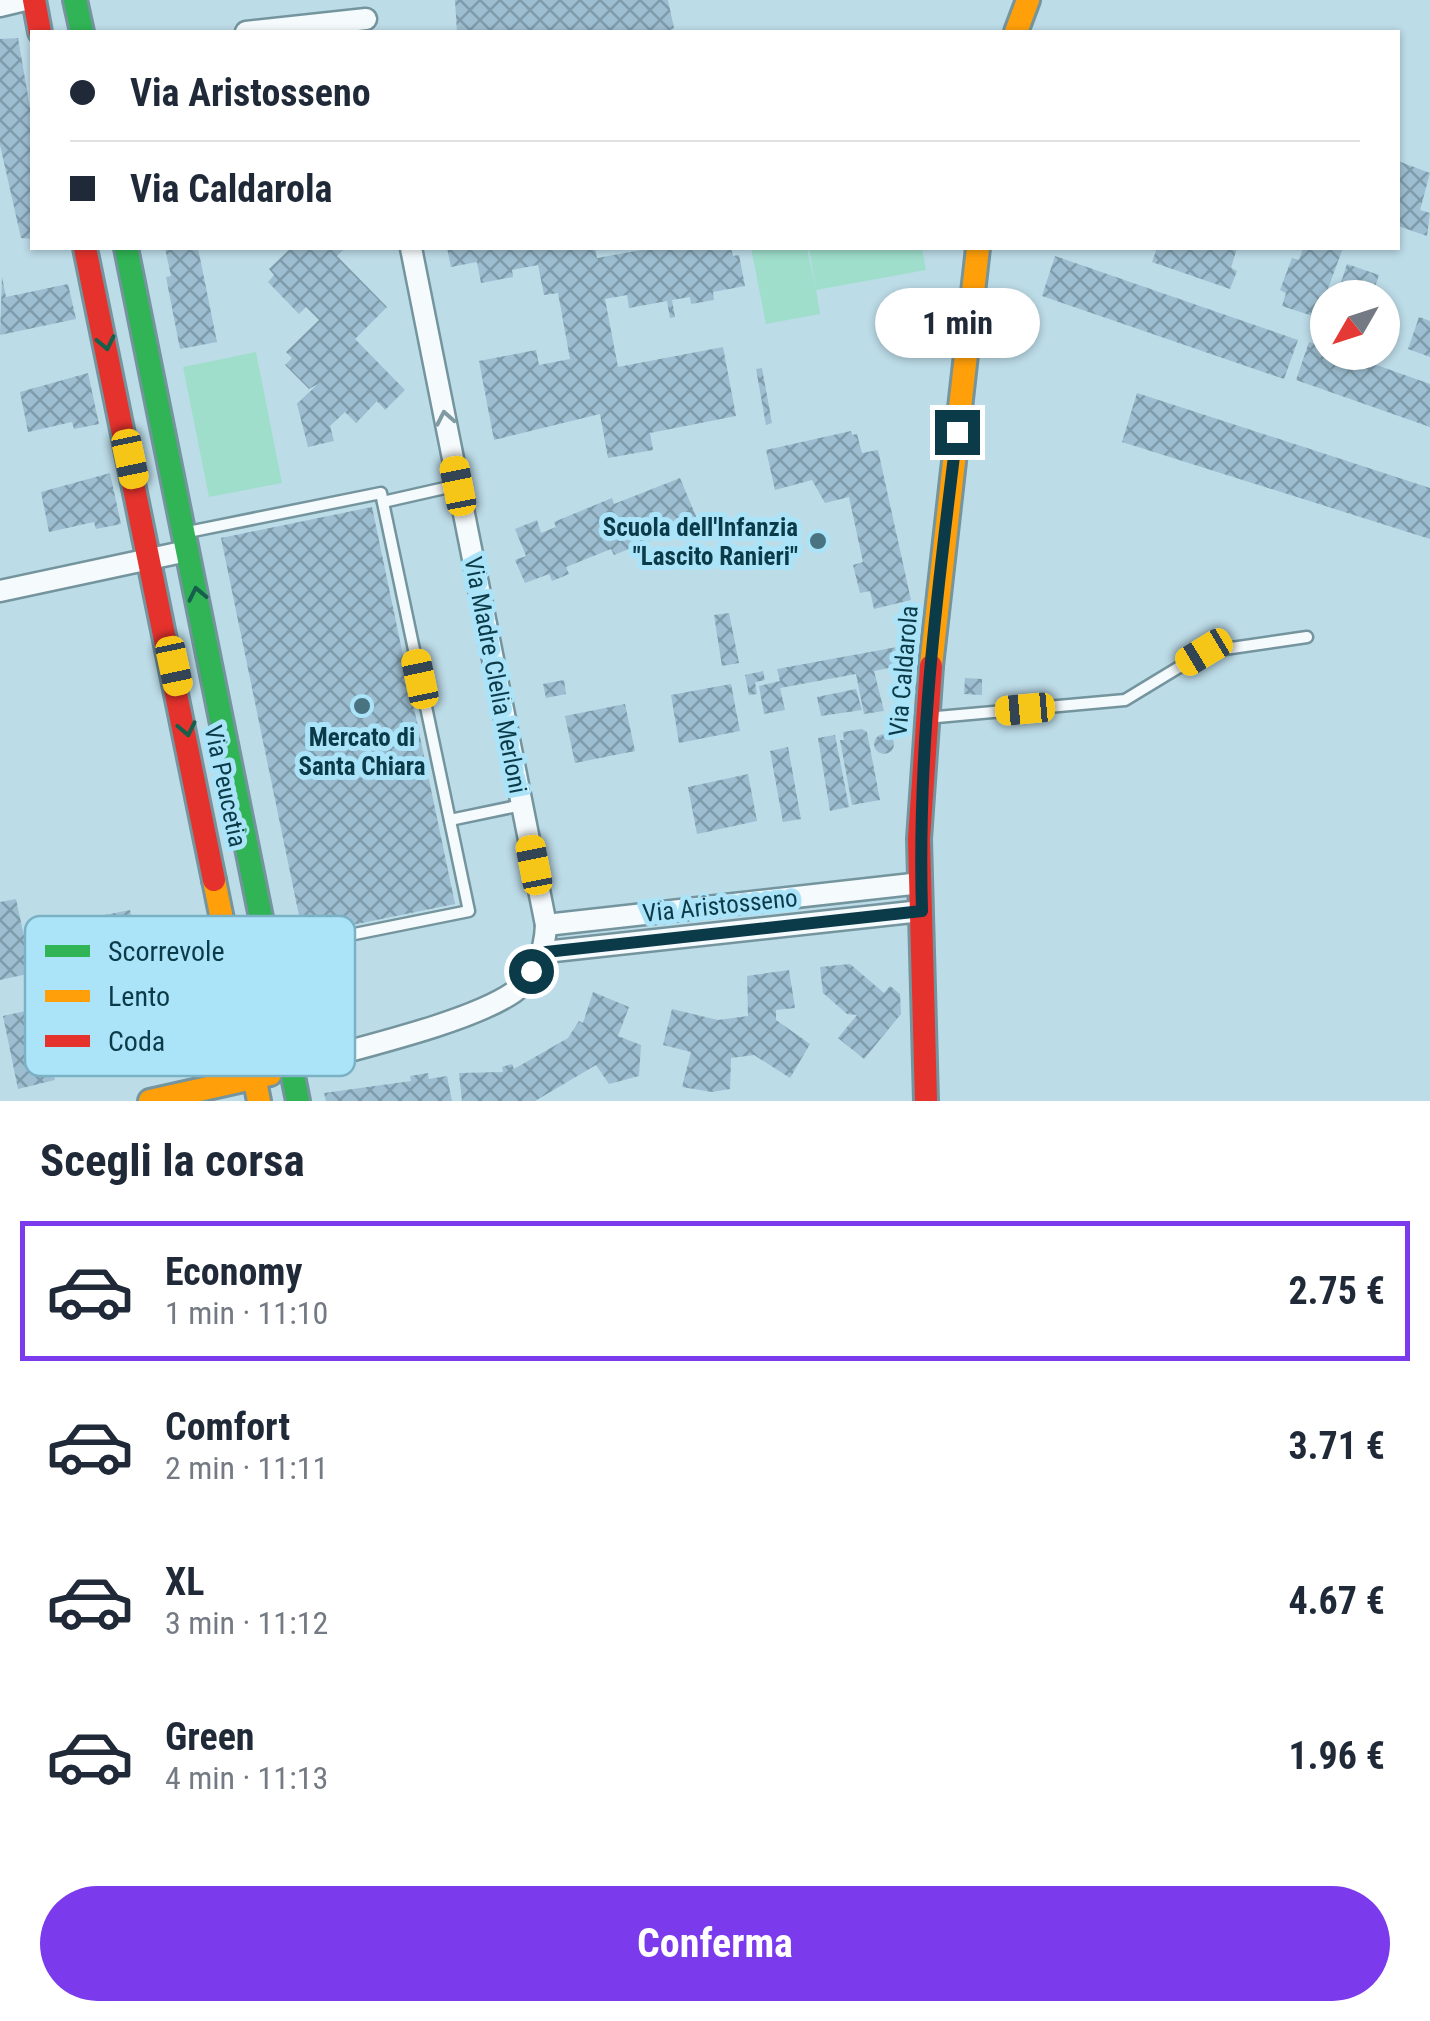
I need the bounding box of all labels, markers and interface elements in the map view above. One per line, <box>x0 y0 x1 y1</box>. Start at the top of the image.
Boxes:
text: Via Aristosseno <box>130 71 371 115</box>
text: Via Caldarola <box>130 167 332 211</box>
north arrow <box>1310 280 1400 370</box>
map controls <box>1310 280 1400 370</box>
callout: 1 min <box>874 287 1040 357</box>
text: 1 min <box>922 304 993 342</box>
one-way arrow <box>94 334 115 351</box>
one-way arrow <box>435 410 456 427</box>
route end <box>935 410 980 455</box>
car <box>109 427 151 491</box>
car <box>438 454 478 518</box>
place label: Scuola dell'Infanzia "Lascito Ranieri" <box>603 513 798 571</box>
marker: Scuola dell'Infanzia "Lascito Ranieri" <box>807 530 829 552</box>
street label: Via Madre Clelia Merloni <box>458 554 533 796</box>
one-way arrow <box>188 586 209 603</box>
street label: Via Caldarola <box>883 604 924 738</box>
car <box>1171 624 1237 680</box>
car <box>153 634 195 698</box>
car <box>399 647 441 711</box>
car <box>994 691 1056 727</box>
marker: Mercato di Santa Chiara <box>351 695 373 717</box>
one-way arrow <box>175 721 196 738</box>
street label: Via Peucetia <box>199 723 253 849</box>
place label: Mercato di Santa Chiara <box>298 723 426 781</box>
car <box>514 833 554 897</box>
street label: Via Aristosseno <box>641 883 799 928</box>
legend <box>25 916 355 1076</box>
text: Scorrevole <box>108 935 225 968</box>
route start <box>509 949 554 994</box>
text: Lento <box>108 980 170 1013</box>
text: Coda <box>108 1025 165 1058</box>
text: Scegli la corsa <box>40 1134 305 1187</box>
icon: car <box>45 1246 135 1336</box>
text: Economy <box>165 1250 302 1294</box>
text: 2.75 € <box>1288 1269 1385 1313</box>
text: 1 min · 11:10 <box>165 1294 328 1332</box>
icon: car <box>45 1401 135 1491</box>
text: Comfort <box>165 1405 290 1449</box>
text: 3.71 € <box>1288 1424 1385 1468</box>
text: 2 min · 11:11 <box>165 1449 328 1487</box>
icon: car <box>45 1556 135 1646</box>
text: XL <box>165 1560 204 1604</box>
text: 4.67 € <box>1288 1579 1385 1623</box>
text: 3 min · 11:12 <box>165 1604 328 1642</box>
icon: car <box>45 1711 135 1801</box>
text: Green <box>165 1715 255 1759</box>
text: 1.96 € <box>1288 1734 1385 1778</box>
text: 4 min · 11:13 <box>165 1759 328 1797</box>
button: Conferma <box>40 1886 1390 2001</box>

